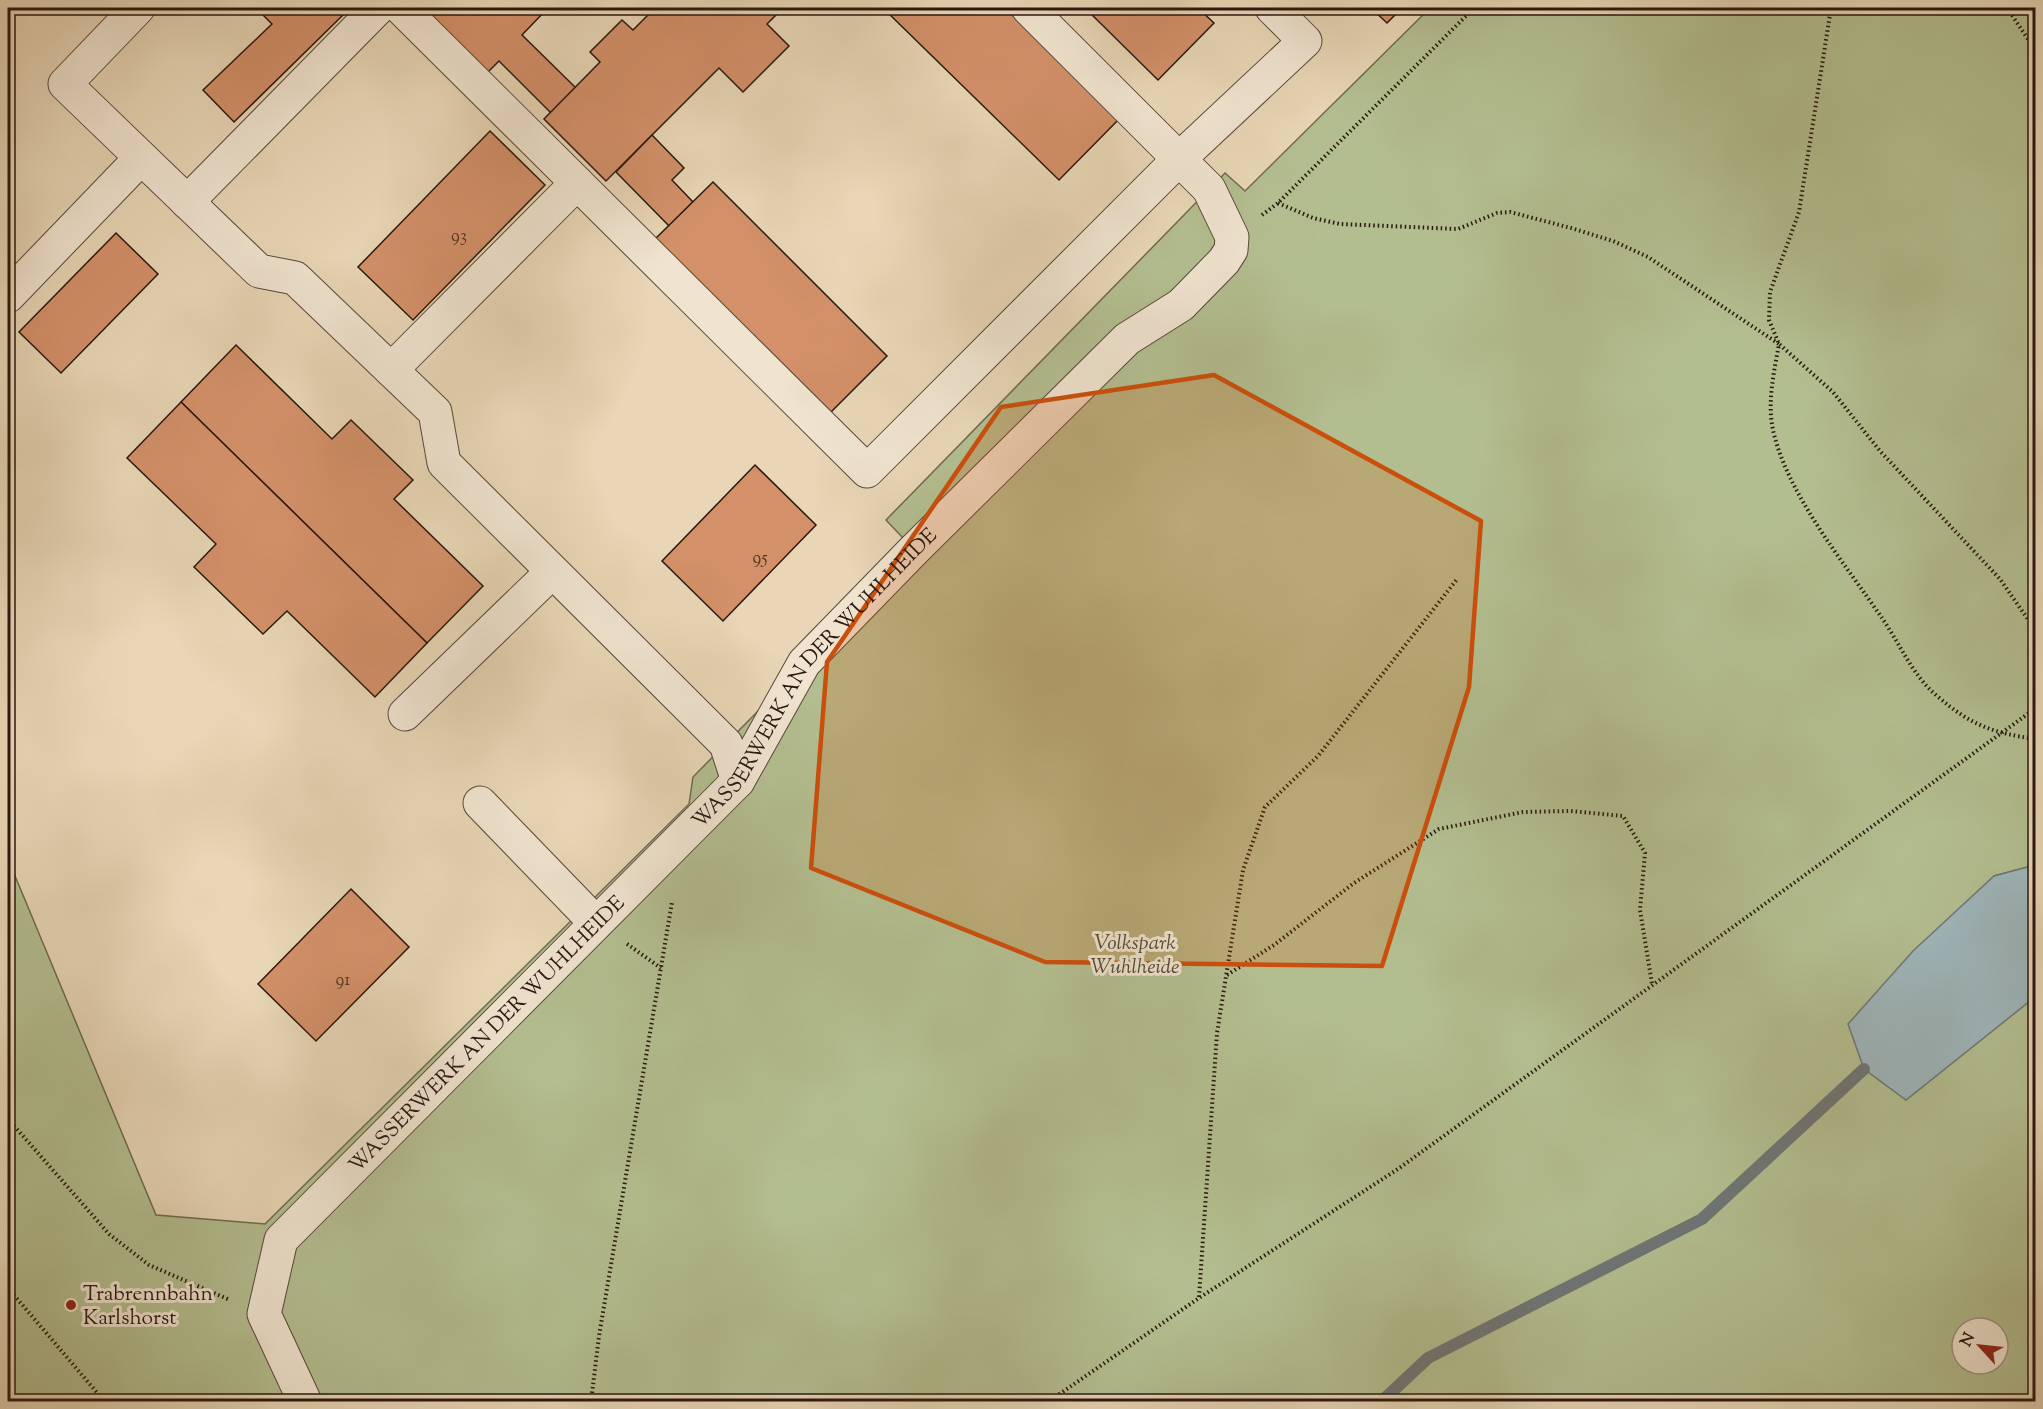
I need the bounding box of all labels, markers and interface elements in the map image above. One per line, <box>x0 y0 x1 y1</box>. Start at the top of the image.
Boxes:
house number: 93 <box>451 224 467 250</box>
street label: WASSERWERK AN DER WUHLHEIDE <box>686 522 945 836</box>
house number: 95 <box>752 546 768 572</box>
street label: WASSERWERK AN DER WUHLHEIDE <box>343 890 633 1181</box>
park label: Volkspark Wuhlheide <box>1091 929 1179 983</box>
house number: 91 <box>336 968 350 994</box>
place label: Trabrennbahn Karlshorst <box>83 1280 213 1334</box>
marker: Trabrennbahn Karlshorst <box>64 1298 78 1312</box>
north arrow <box>1950 1316 2010 1376</box>
text: N <box>1956 1329 1982 1351</box>

